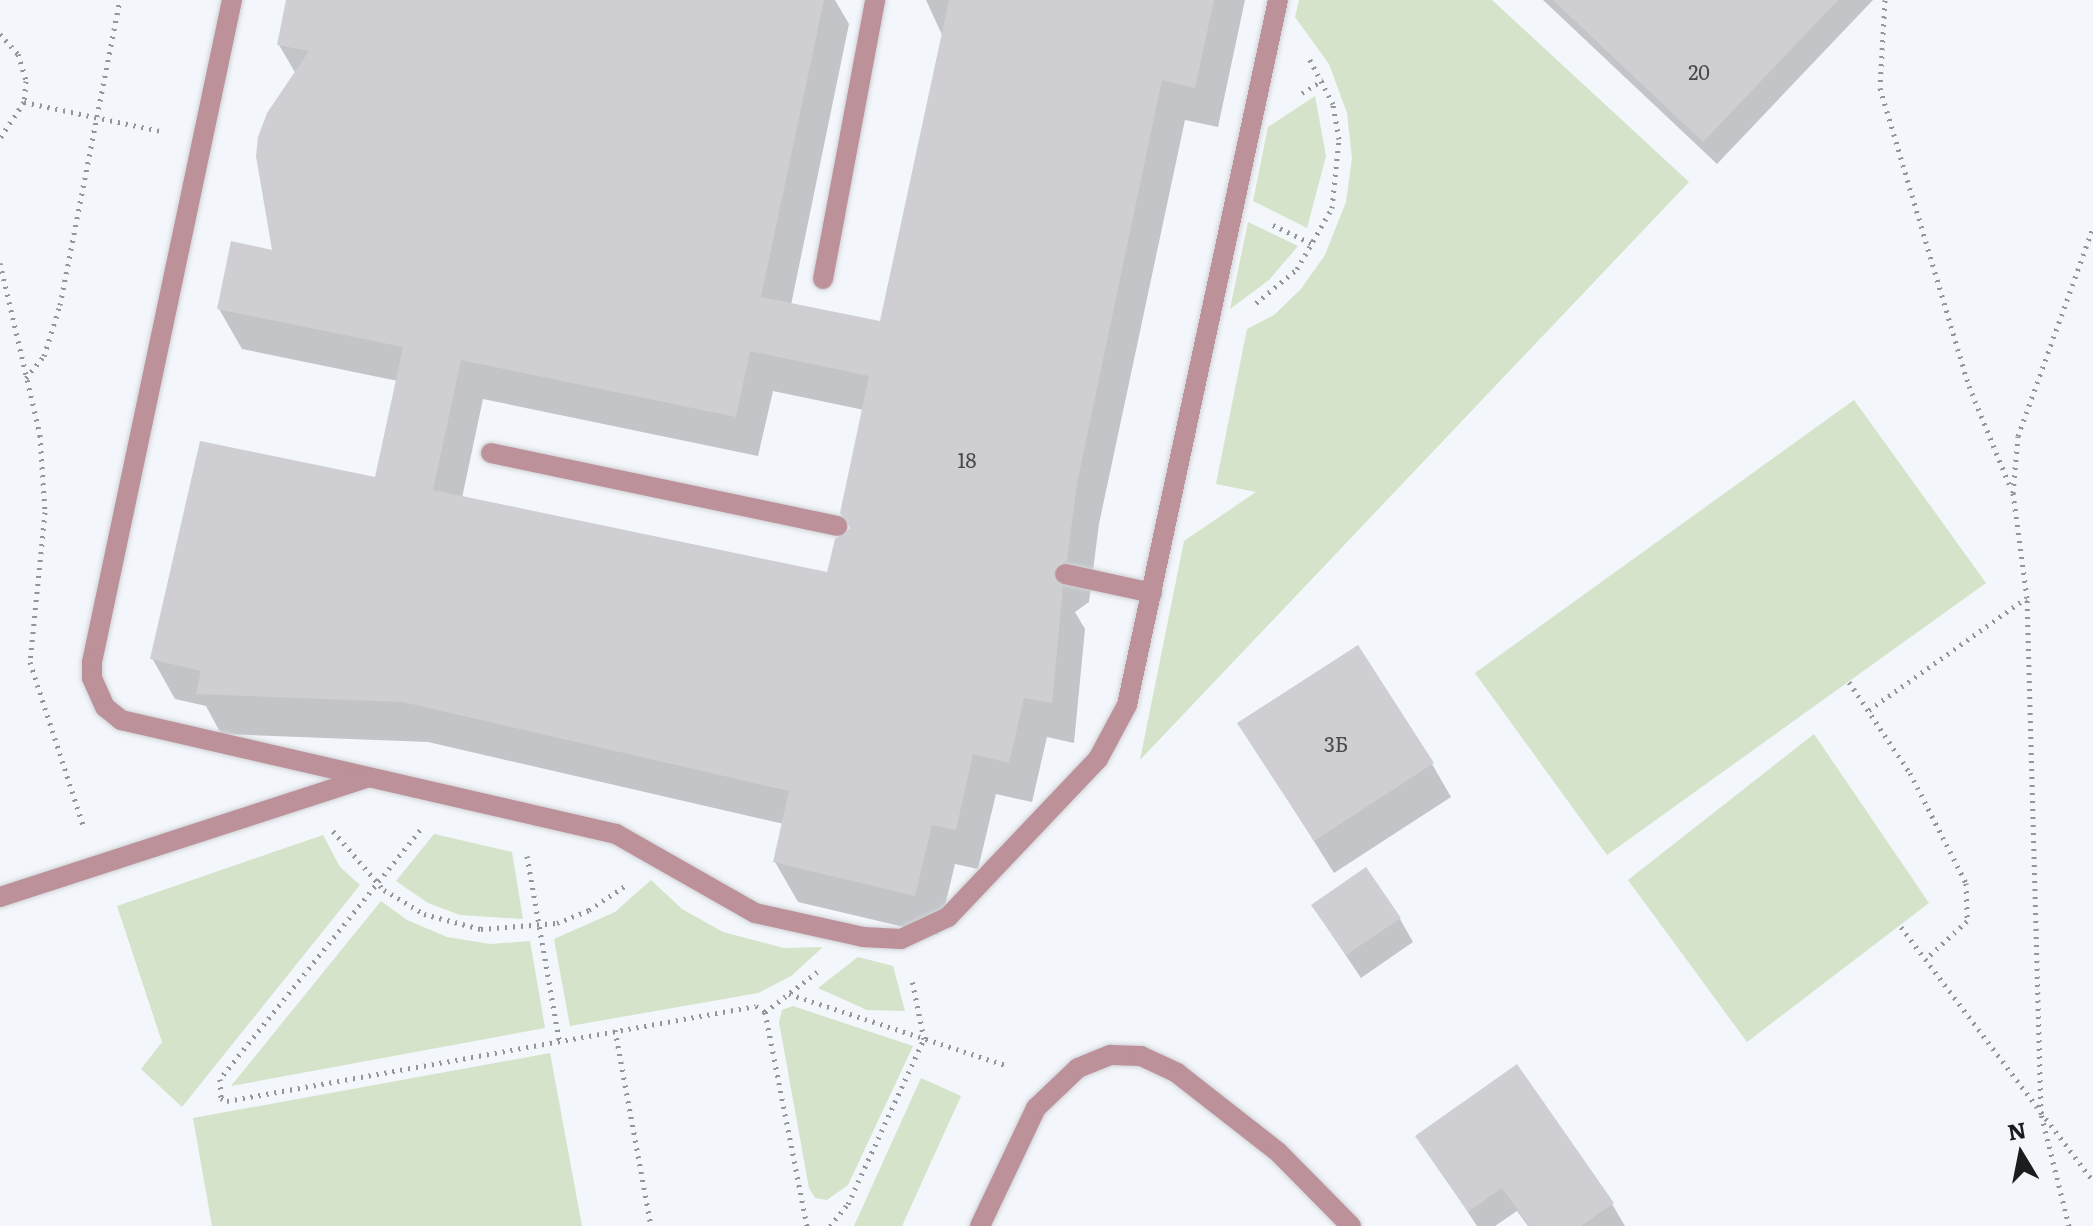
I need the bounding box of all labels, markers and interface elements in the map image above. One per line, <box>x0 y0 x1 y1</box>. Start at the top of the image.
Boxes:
house number: 20 <box>1688 59 1710 83</box>
house number: 18 <box>957 447 977 471</box>
house number: 3Б <box>1324 731 1348 755</box>
text: N <box>2005 1112 2029 1148</box>
north arrow <box>1981 1114 2061 1194</box>

